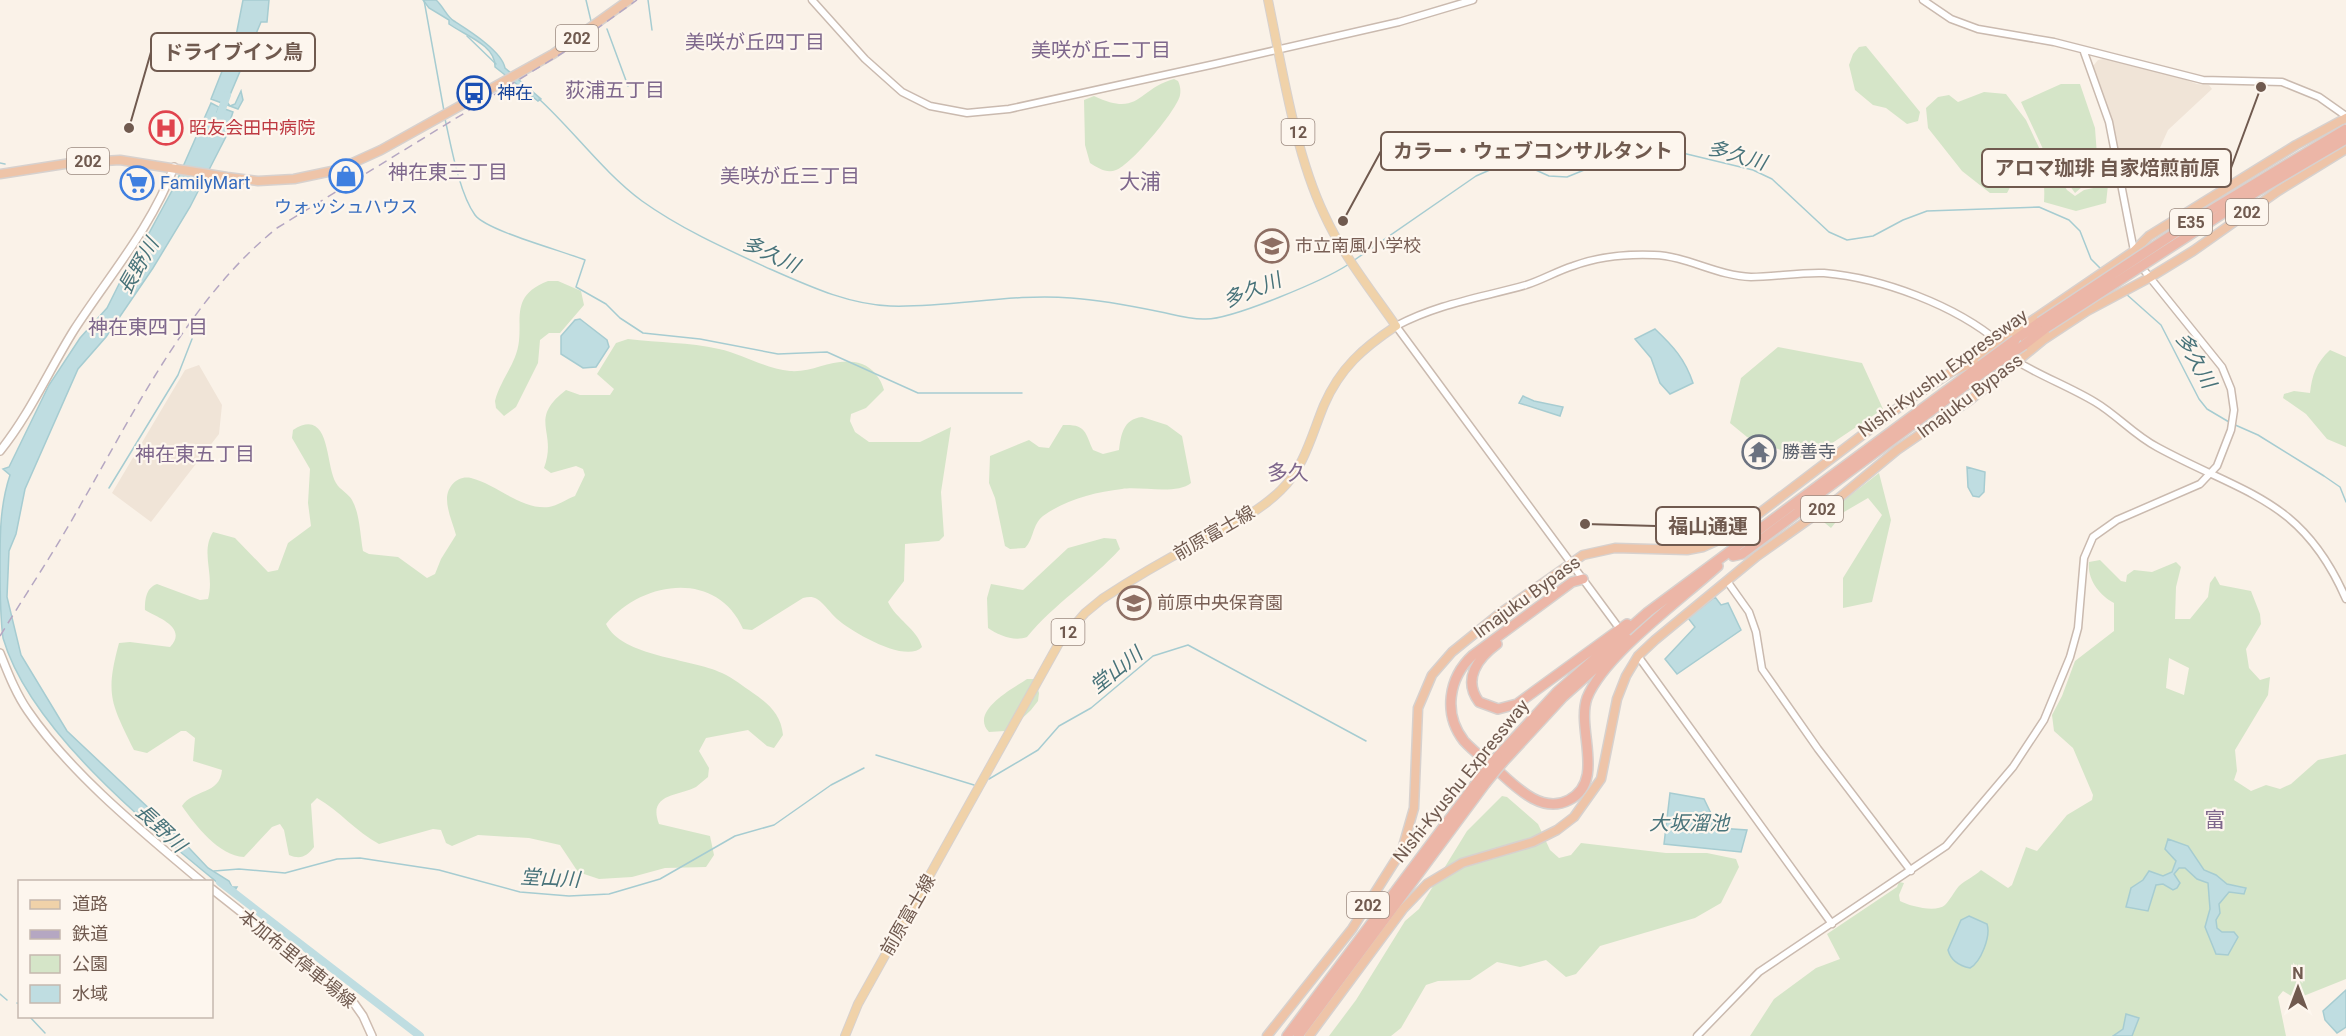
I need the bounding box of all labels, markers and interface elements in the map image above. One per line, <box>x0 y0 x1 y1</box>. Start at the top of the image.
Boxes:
road number: 202 <box>556 25 598 51</box>
district label: 美咲が丘四丁目 <box>685 30 825 54</box>
callout: ドライブイン鳥 <box>151 33 315 71</box>
district label: 美咲が丘二丁目 <box>1031 38 1171 62</box>
text: ドライブイン鳥 <box>163 40 303 64</box>
bus stop icon: 神在 <box>456 75 492 111</box>
district label: 荻浦五丁目 <box>565 78 665 102</box>
place label: 神在 <box>497 82 533 103</box>
hospital icon: 昭友会田中病院 <box>148 110 184 146</box>
place label: 昭友会田中病院 <box>189 117 315 138</box>
road number: 12 <box>1282 119 1314 145</box>
callout: カラー・ウェブコンサルタント <box>1381 132 1685 170</box>
water label: 多久川 <box>1705 135 1771 175</box>
text: カラー・ウェブコンサルタント <box>1393 139 1673 163</box>
road number: 202 <box>67 148 109 174</box>
callout: アロマ珈琲 自家焙煎前原 <box>1982 149 2231 187</box>
text: アロマ珈琲 自家焙煎前原 <box>1995 156 2219 180</box>
shop icon: ウォッシュハウス <box>328 158 364 194</box>
district label: 神在東三丁目 <box>388 160 508 184</box>
district label: 美咲が丘三丁目 <box>720 164 860 188</box>
supermarket icon: FamilyMart <box>119 165 155 201</box>
district label: 大浦 <box>1119 170 1161 194</box>
place label: FamilyMart <box>160 172 251 193</box>
place label: ウォッシュハウス <box>274 196 418 217</box>
road number: 202 <box>2226 199 2268 225</box>
road number: E35 <box>2170 209 2212 235</box>
school or university icon: 市立南風小学校 <box>1254 228 1290 264</box>
water label: 多久川 <box>739 230 805 278</box>
water label: 長野川 <box>113 232 164 298</box>
place label: 市立南風小学校 <box>1295 235 1421 256</box>
water label: 多久川 <box>1220 267 1286 312</box>
street label: Nishi-Kyushu Expressway <box>1854 304 2032 441</box>
district label: 神在東四丁目 <box>88 315 208 339</box>
water label: 多久川 <box>2171 328 2222 394</box>
street label: Imajuku Bypass <box>1913 349 2027 442</box>
temple icon: 勝善寺 <box>1741 434 1777 470</box>
place label: 勝善寺 <box>1782 441 1836 462</box>
district label: 神在東五丁目 <box>135 442 255 466</box>
district label: 多久 <box>1267 461 1309 485</box>
road number: 202 <box>1801 496 1843 522</box>
street label: 前原富士線 <box>1170 501 1258 564</box>
callout: 福山通運 <box>1656 507 1760 545</box>
text: 福山通運 <box>1668 514 1748 538</box>
street label: Imajuku Bypass <box>1469 551 1584 642</box>
school or university icon: 前原中央保育園 <box>1116 585 1152 621</box>
place label: 前原中央保育園 <box>1157 592 1283 613</box>
road number: 12 <box>1052 619 1084 645</box>
water label: 堂山川 <box>1085 641 1148 698</box>
street label: Nishi-Kyushu Expressway <box>1388 695 1533 866</box>
water label: 長野川 <box>131 799 193 859</box>
district label: 富 <box>2205 808 2226 832</box>
water label: 大坂溜池 <box>1649 811 1731 835</box>
water label: 堂山川 <box>519 864 583 892</box>
street label: 前原富士線 <box>876 871 939 959</box>
legend <box>18 880 213 1018</box>
road number: 202 <box>1347 892 1389 918</box>
text: 道路 <box>72 893 108 914</box>
street label: 本加布里停車場線 <box>235 905 360 1012</box>
text: 鉄道 <box>72 923 108 944</box>
text: 公園 <box>72 953 108 974</box>
north arrow <box>2268 958 2328 1018</box>
text: N <box>2292 964 2304 983</box>
text: 水域 <box>72 983 108 1004</box>

